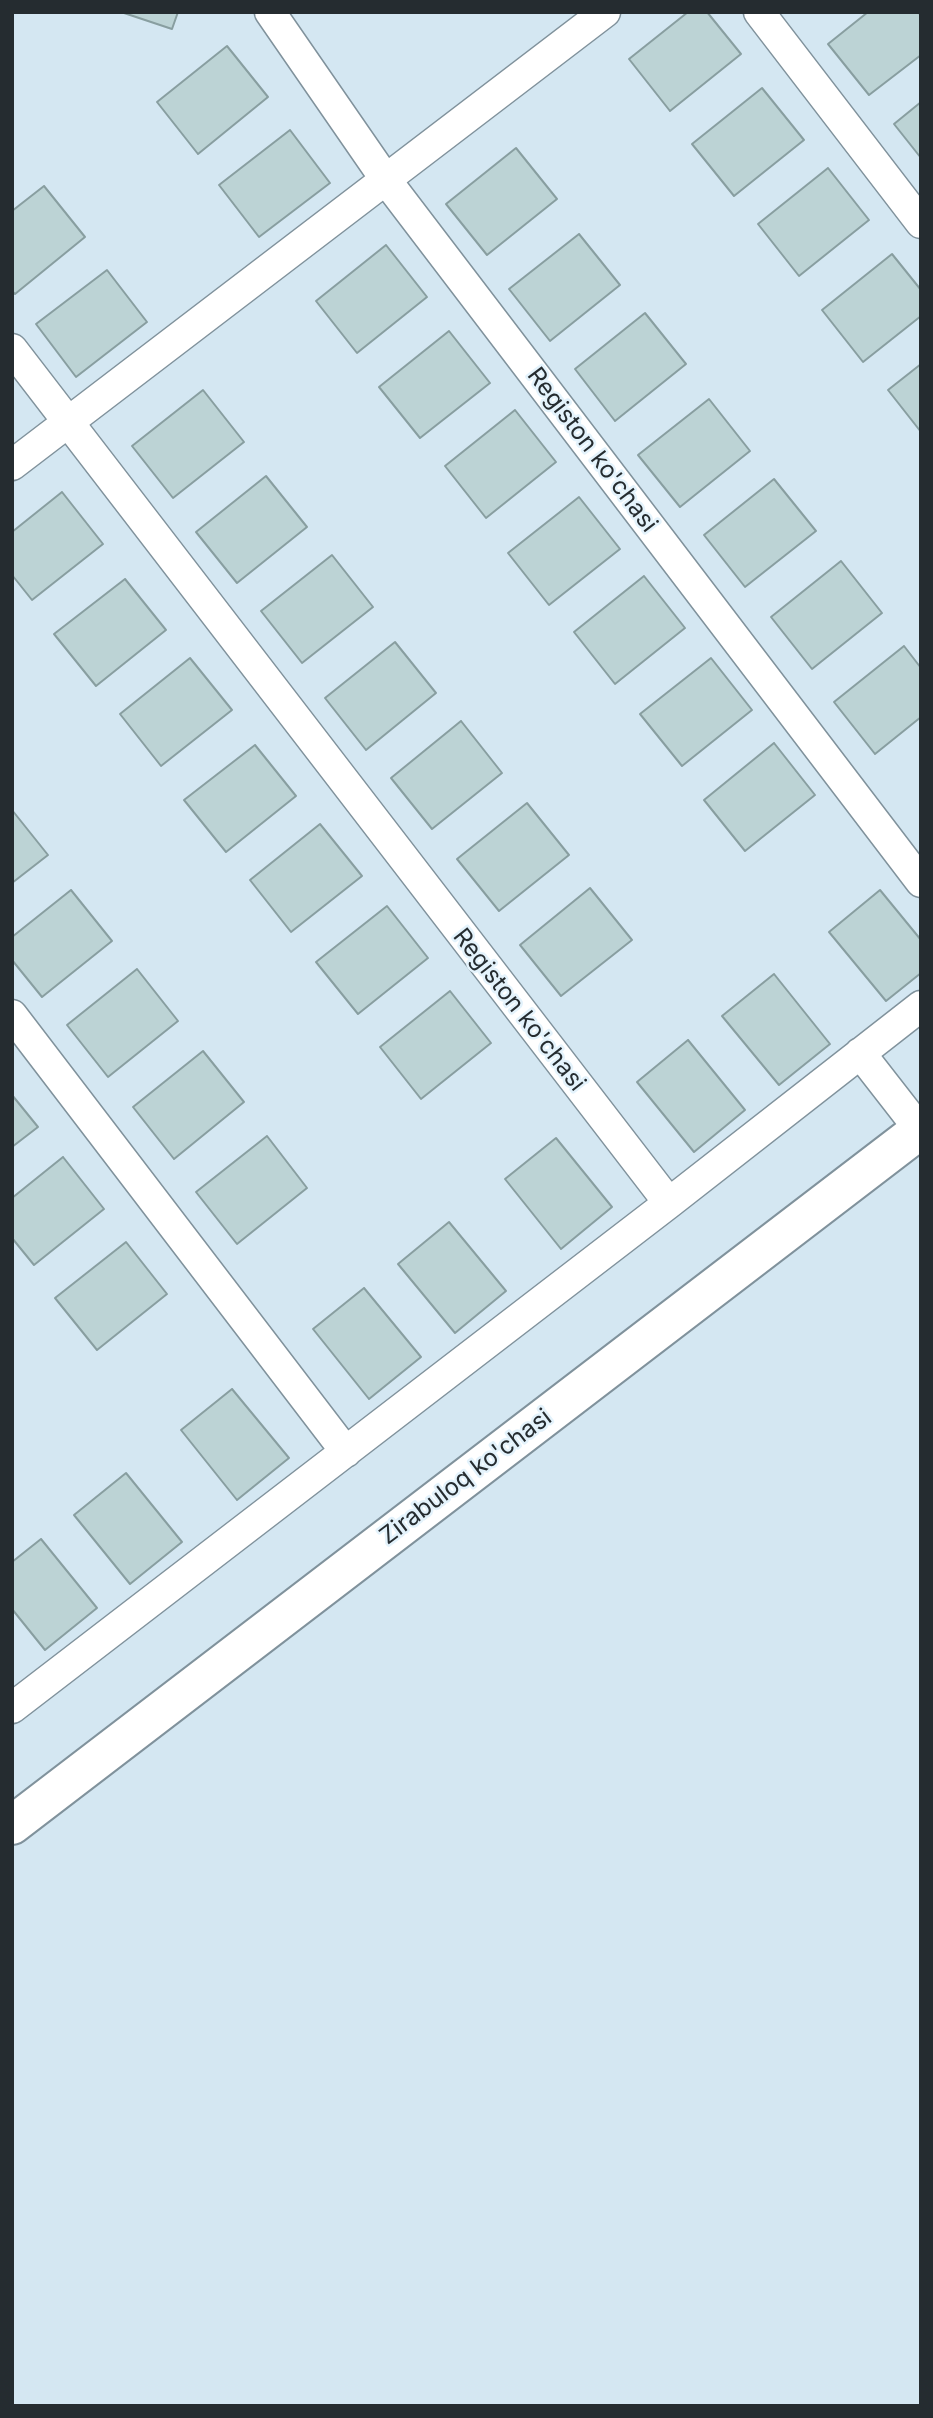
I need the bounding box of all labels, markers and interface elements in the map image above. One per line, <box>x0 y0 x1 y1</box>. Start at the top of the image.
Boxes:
street label: Registon ko'chasi <box>521 362 663 538</box>
street label: Registon ko'chasi <box>447 923 591 1097</box>
street label: Zirabuloq ko'chasi <box>375 1403 557 1551</box>

